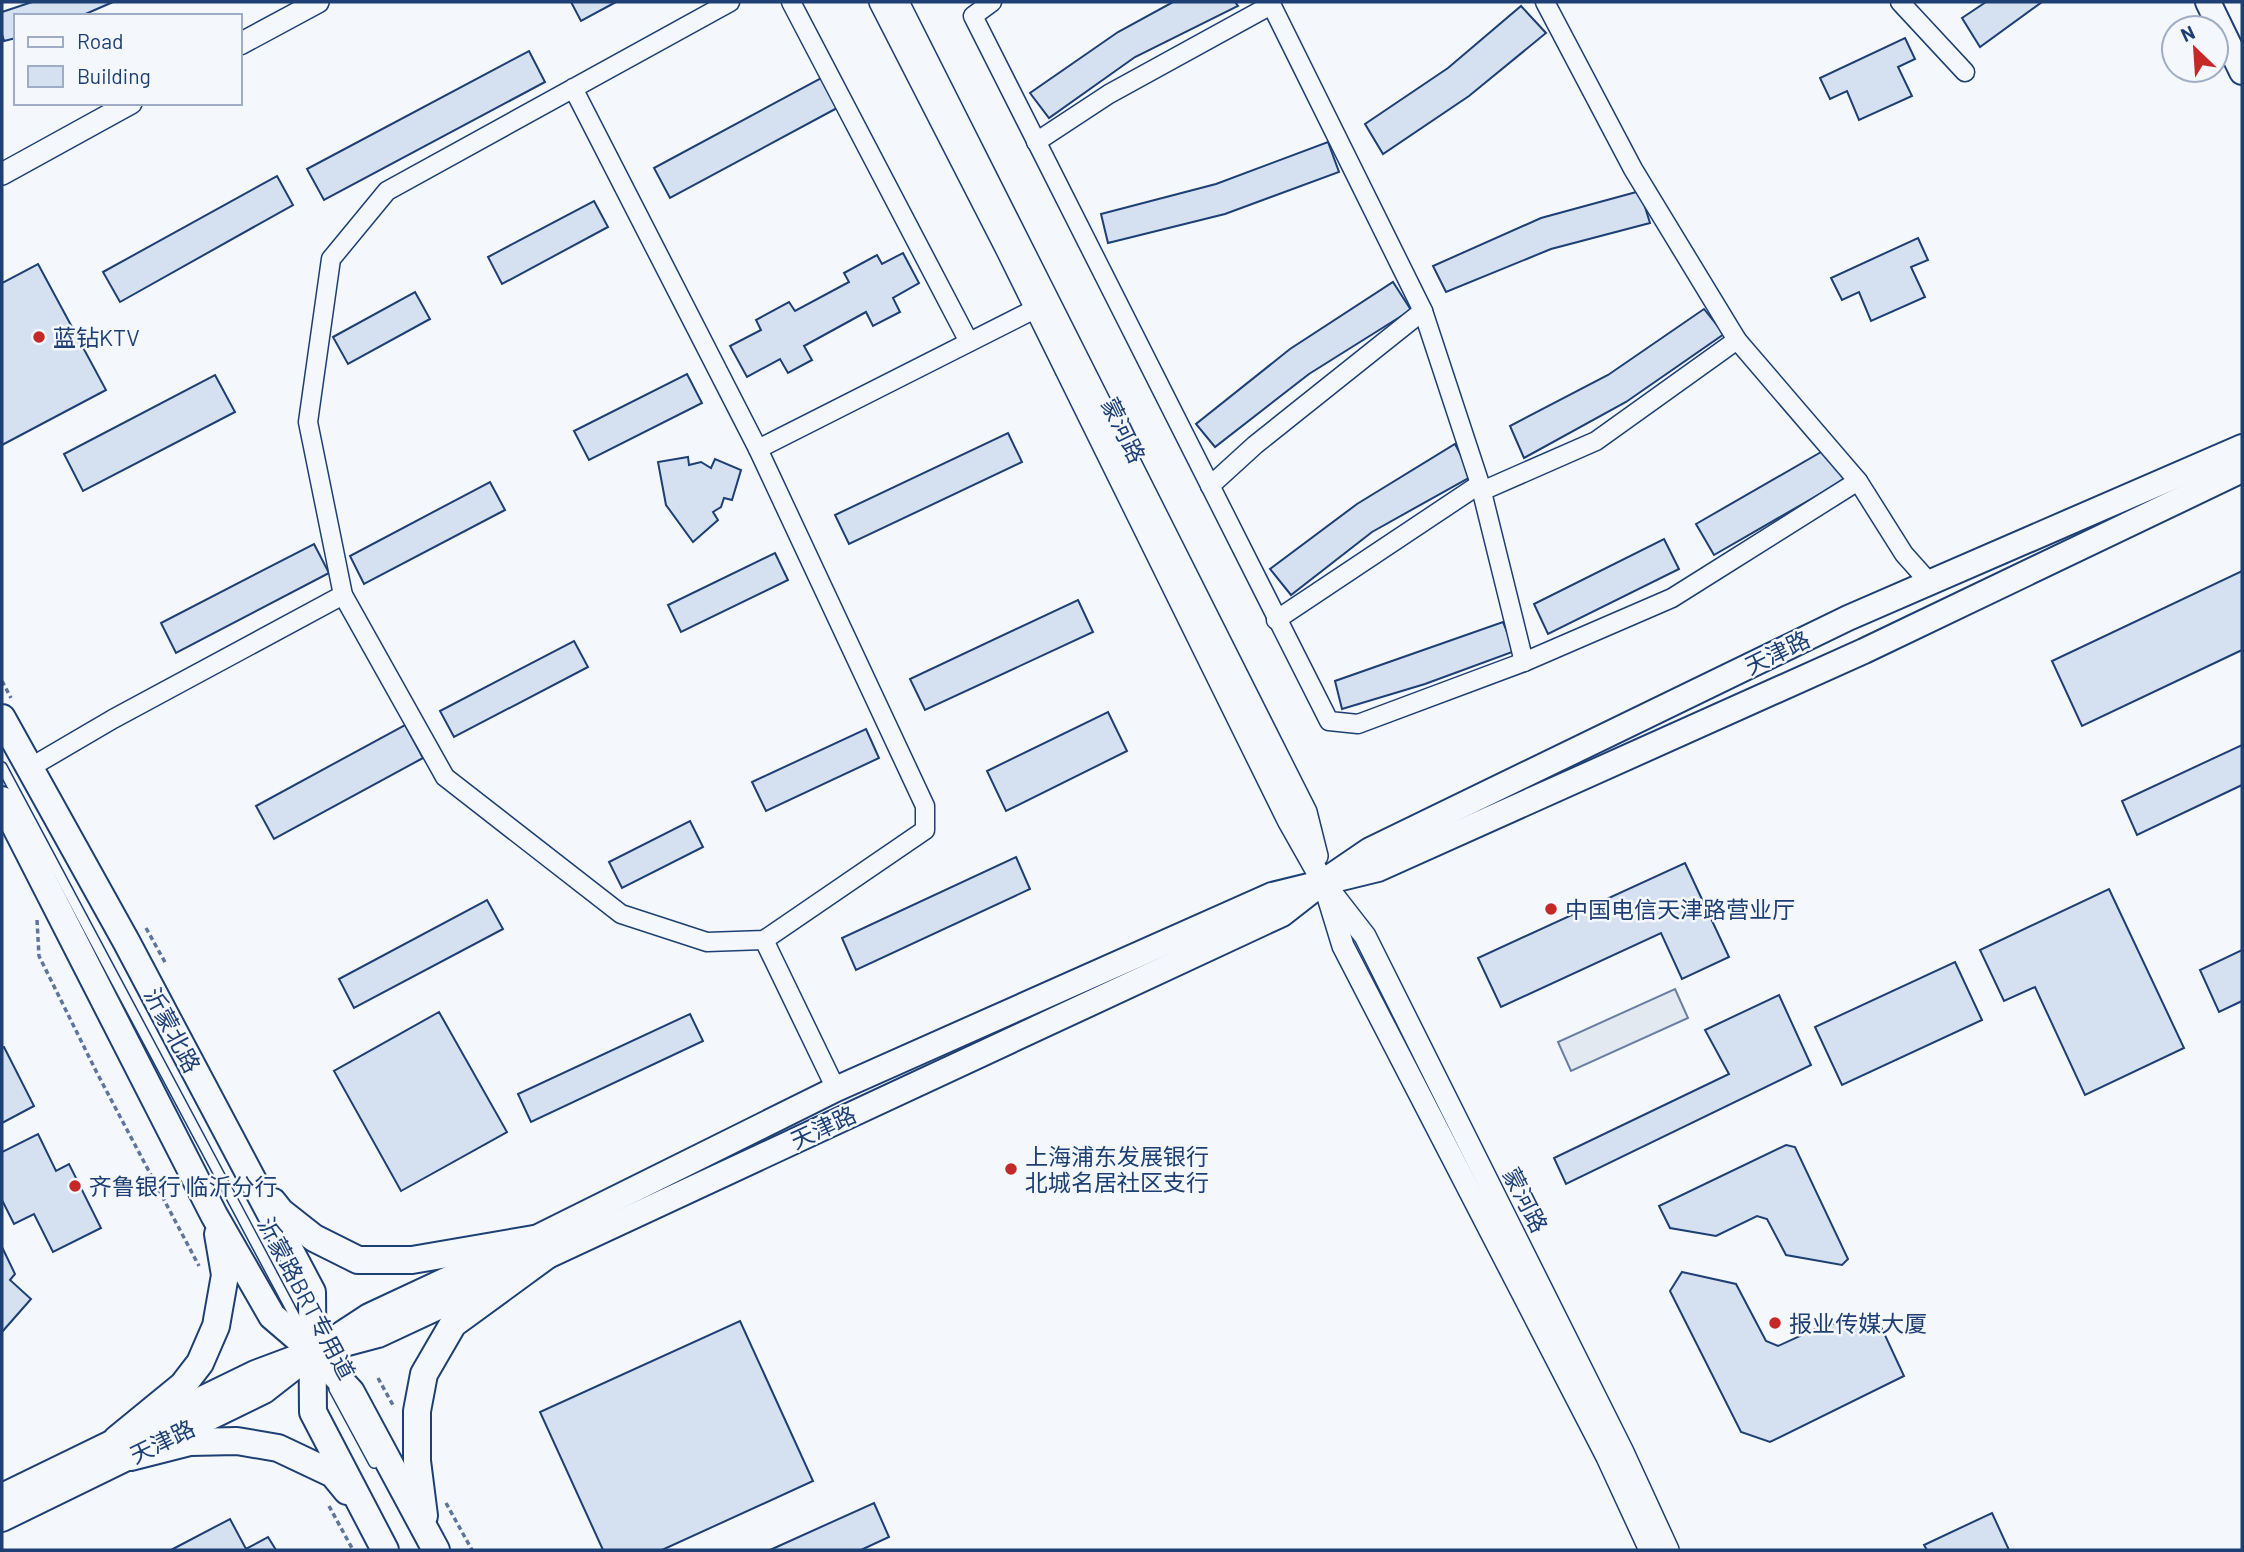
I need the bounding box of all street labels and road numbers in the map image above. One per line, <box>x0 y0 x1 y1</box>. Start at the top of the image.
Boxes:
street label: 蒙河路 <box>1096 393 1152 467</box>
street label: 天津路 <box>1740 624 1814 680</box>
street label: 沂蒙北路 <box>139 983 207 1077</box>
street label: 天津路 <box>786 1100 860 1154</box>
street label: 蒙河路 <box>1498 1163 1554 1237</box>
street label: 沂蒙路BRT专用道 <box>252 1212 362 1384</box>
street label: 天津路 <box>125 1413 199 1469</box>

